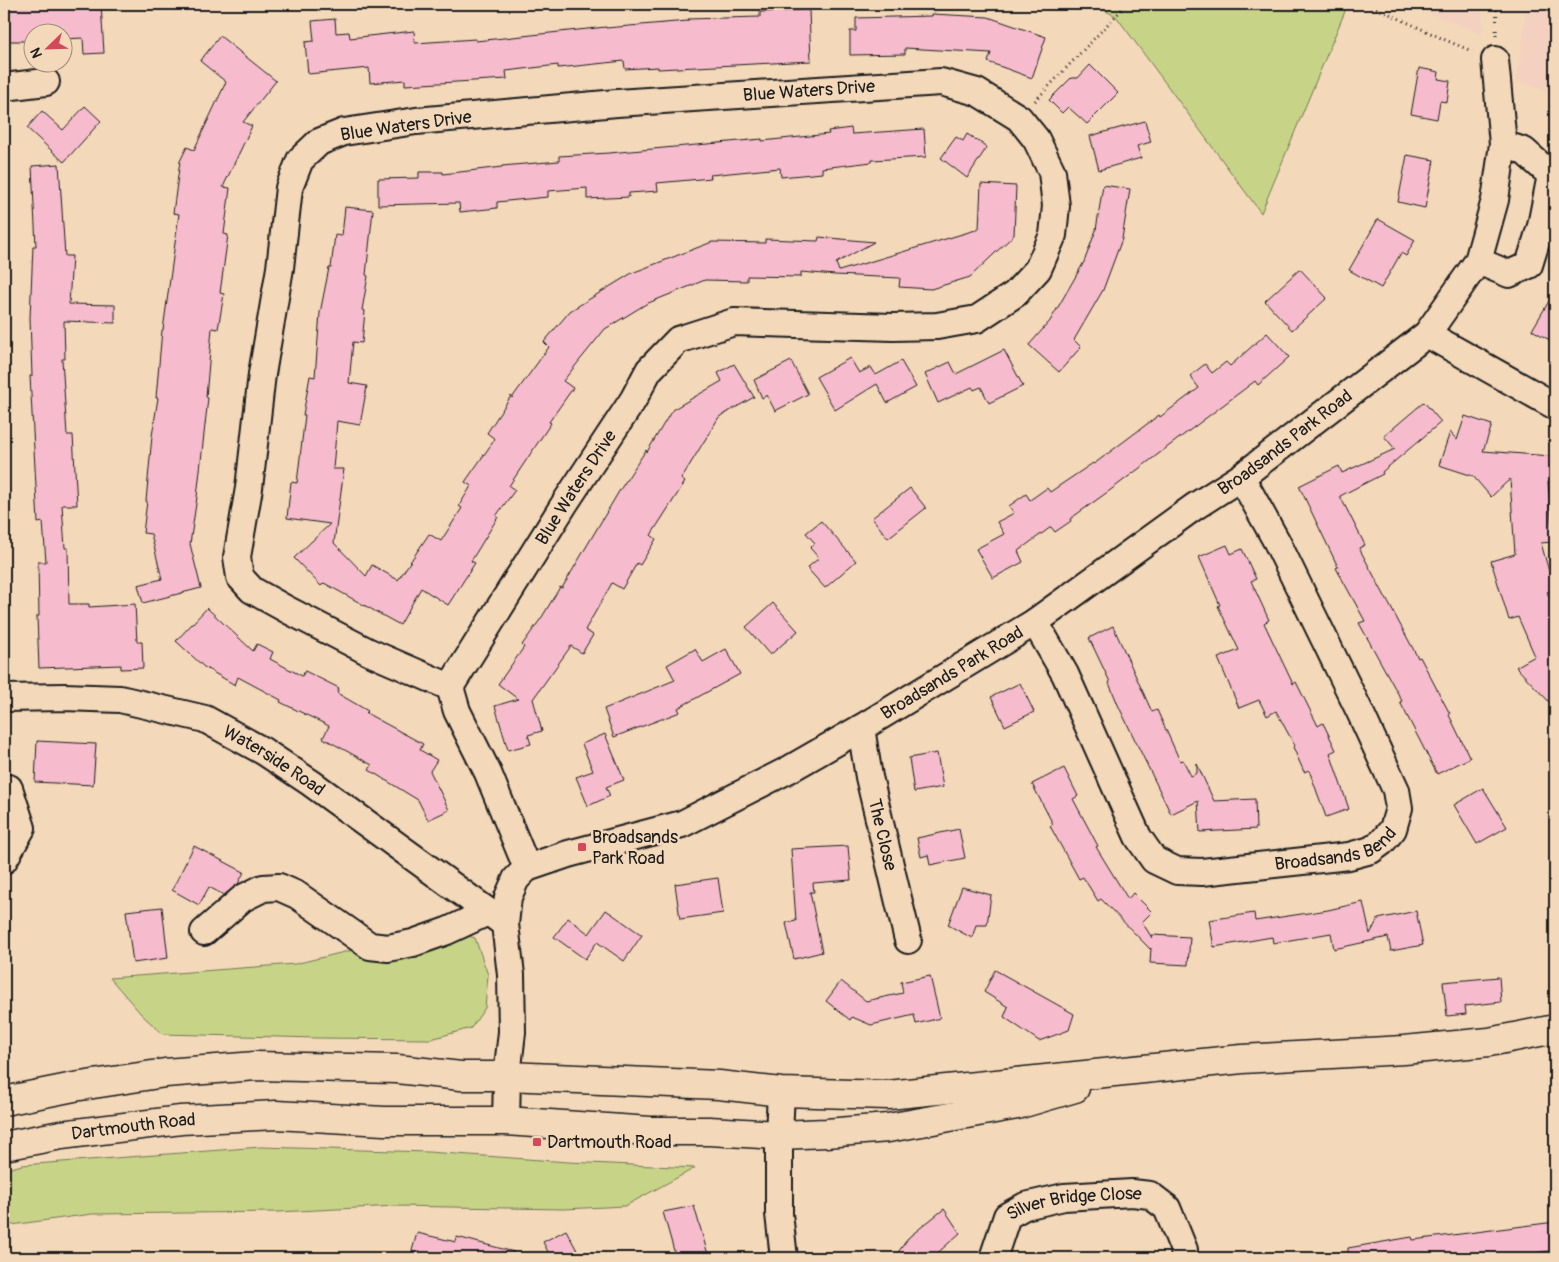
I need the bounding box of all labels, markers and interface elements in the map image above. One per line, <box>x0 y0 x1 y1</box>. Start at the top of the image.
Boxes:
north arrow <box>22 22 72 72</box>
text: N <box>27 45 46 61</box>
street label: Blue Waters Drive <box>742 75 876 107</box>
street label: Blue Waters Drive <box>339 105 473 147</box>
street label: Broadsands Park Road <box>1213 384 1357 500</box>
street label: Blue Waters Drive <box>530 425 622 549</box>
street label: Broadsands Park Road <box>876 620 1027 725</box>
street label: Waterside Road <box>219 720 330 801</box>
street label: The Close <box>863 796 903 873</box>
street label: Broadsands Bend <box>1273 822 1401 876</box>
place label: Broadsands Park Road <box>592 826 678 870</box>
marker: Broadsands Park Road <box>576 841 588 853</box>
street label: Dartmouth Road <box>70 1108 196 1145</box>
place label: Dartmouth Road <box>547 1131 672 1154</box>
marker: Dartmouth Road <box>531 1136 543 1148</box>
street label: Silver Bridge Close <box>1002 1181 1143 1226</box>

